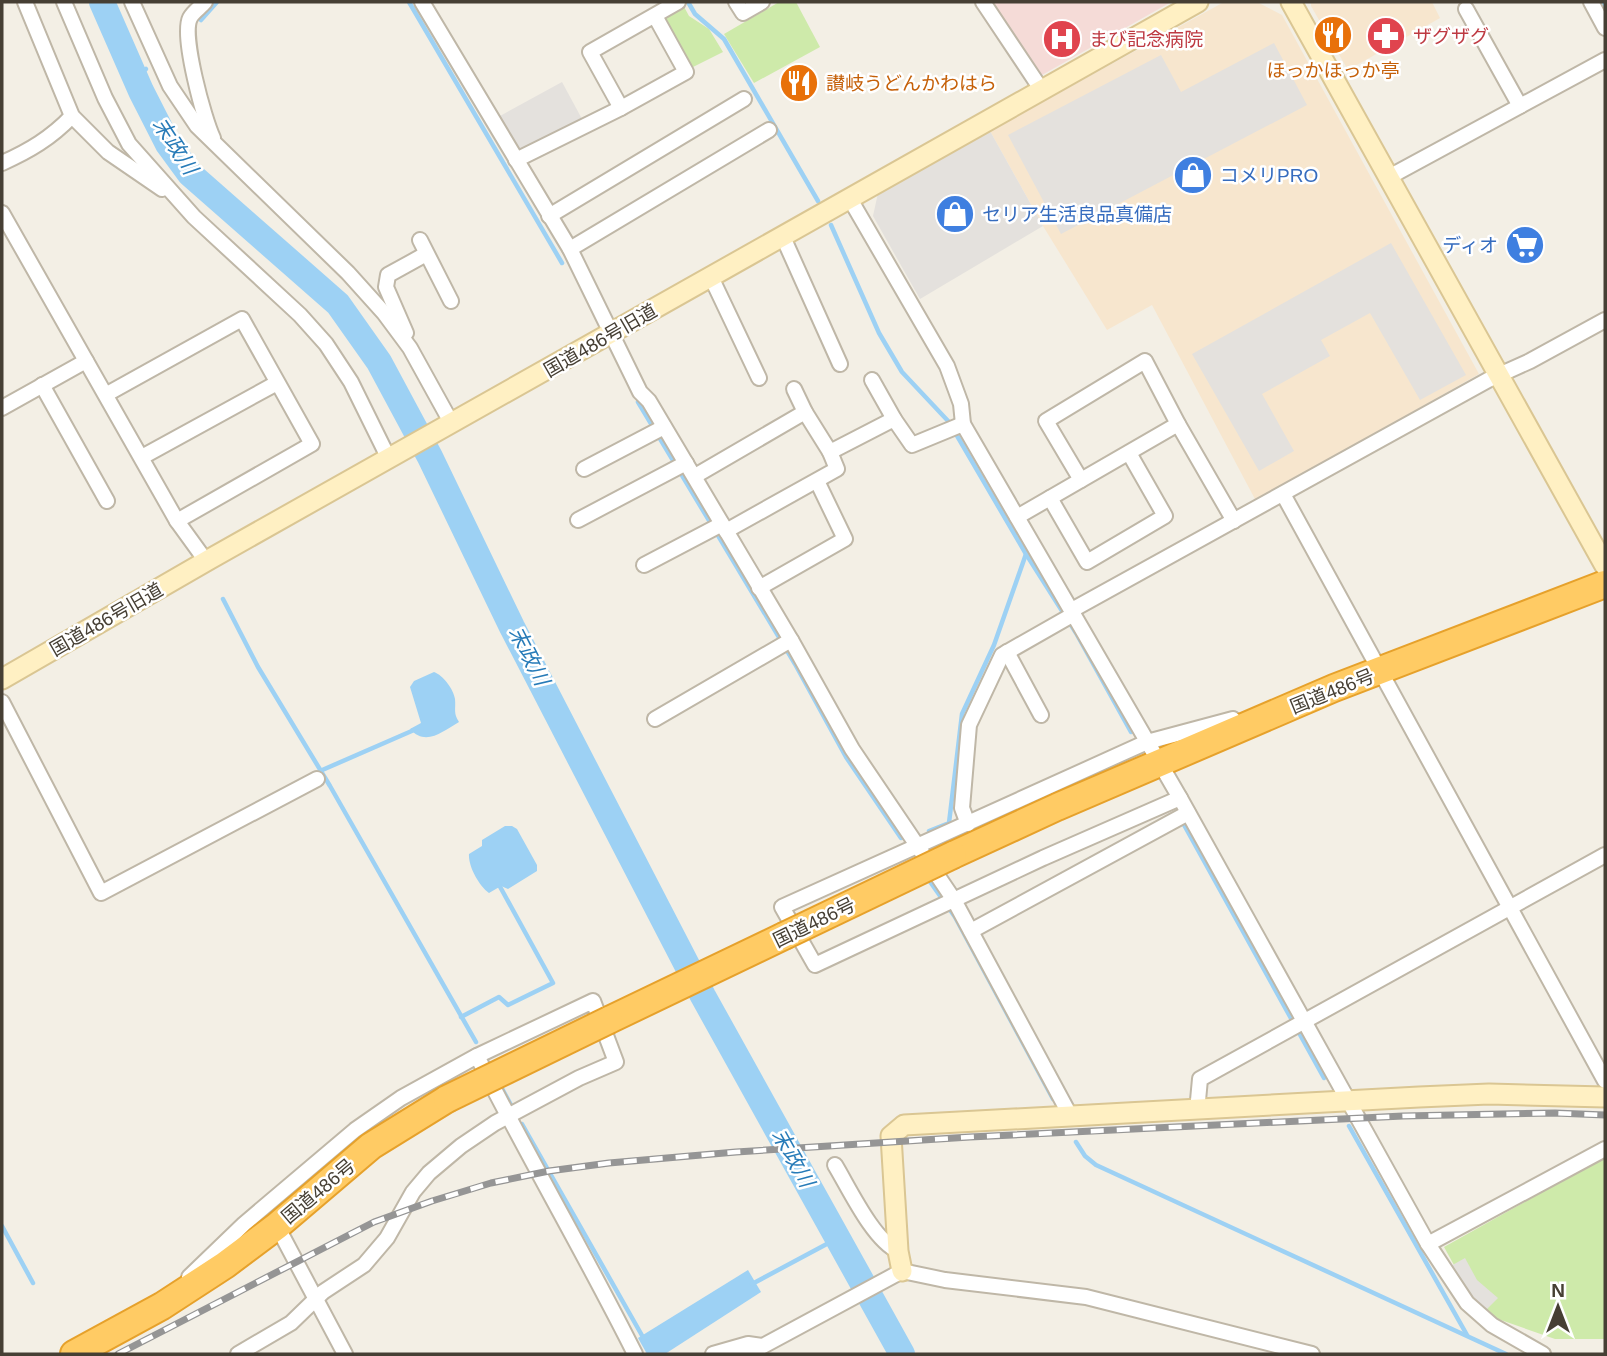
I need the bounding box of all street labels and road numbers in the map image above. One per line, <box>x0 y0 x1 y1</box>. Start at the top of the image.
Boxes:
street label: 国道486号旧道 <box>540 300 660 381</box>
street label: 国道486号旧道 <box>46 579 166 660</box>
street label: 国道486号 <box>1287 665 1377 718</box>
street label: 国道486号 <box>770 894 859 951</box>
street label: 国道486号 <box>278 1155 359 1228</box>

